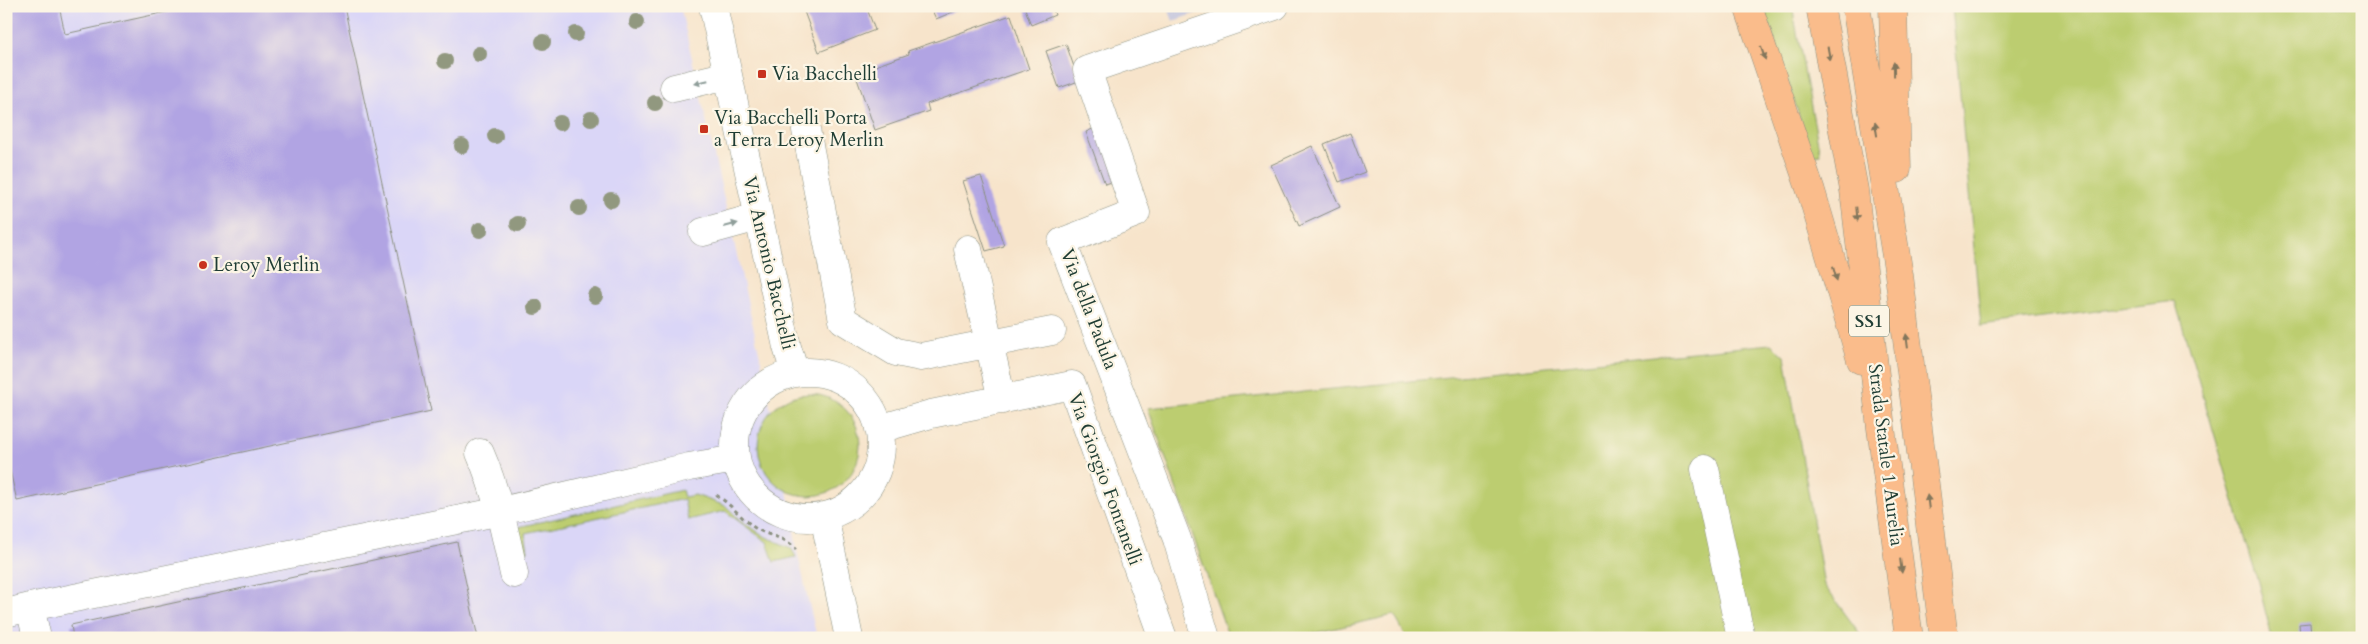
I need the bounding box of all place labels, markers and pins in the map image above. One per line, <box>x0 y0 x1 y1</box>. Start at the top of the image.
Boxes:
place label: Via Bacchelli <box>772 61 877 87</box>
marker: Via Bacchelli <box>756 68 768 80</box>
place label: Via Bacchelli Porta a Terra Leroy Merlin <box>714 105 884 153</box>
marker: Via Bacchelli Porta a Terra Leroy Merlin <box>698 123 710 135</box>
place label: Leroy Merlin <box>213 252 320 278</box>
marker: Leroy Merlin <box>197 259 209 271</box>

